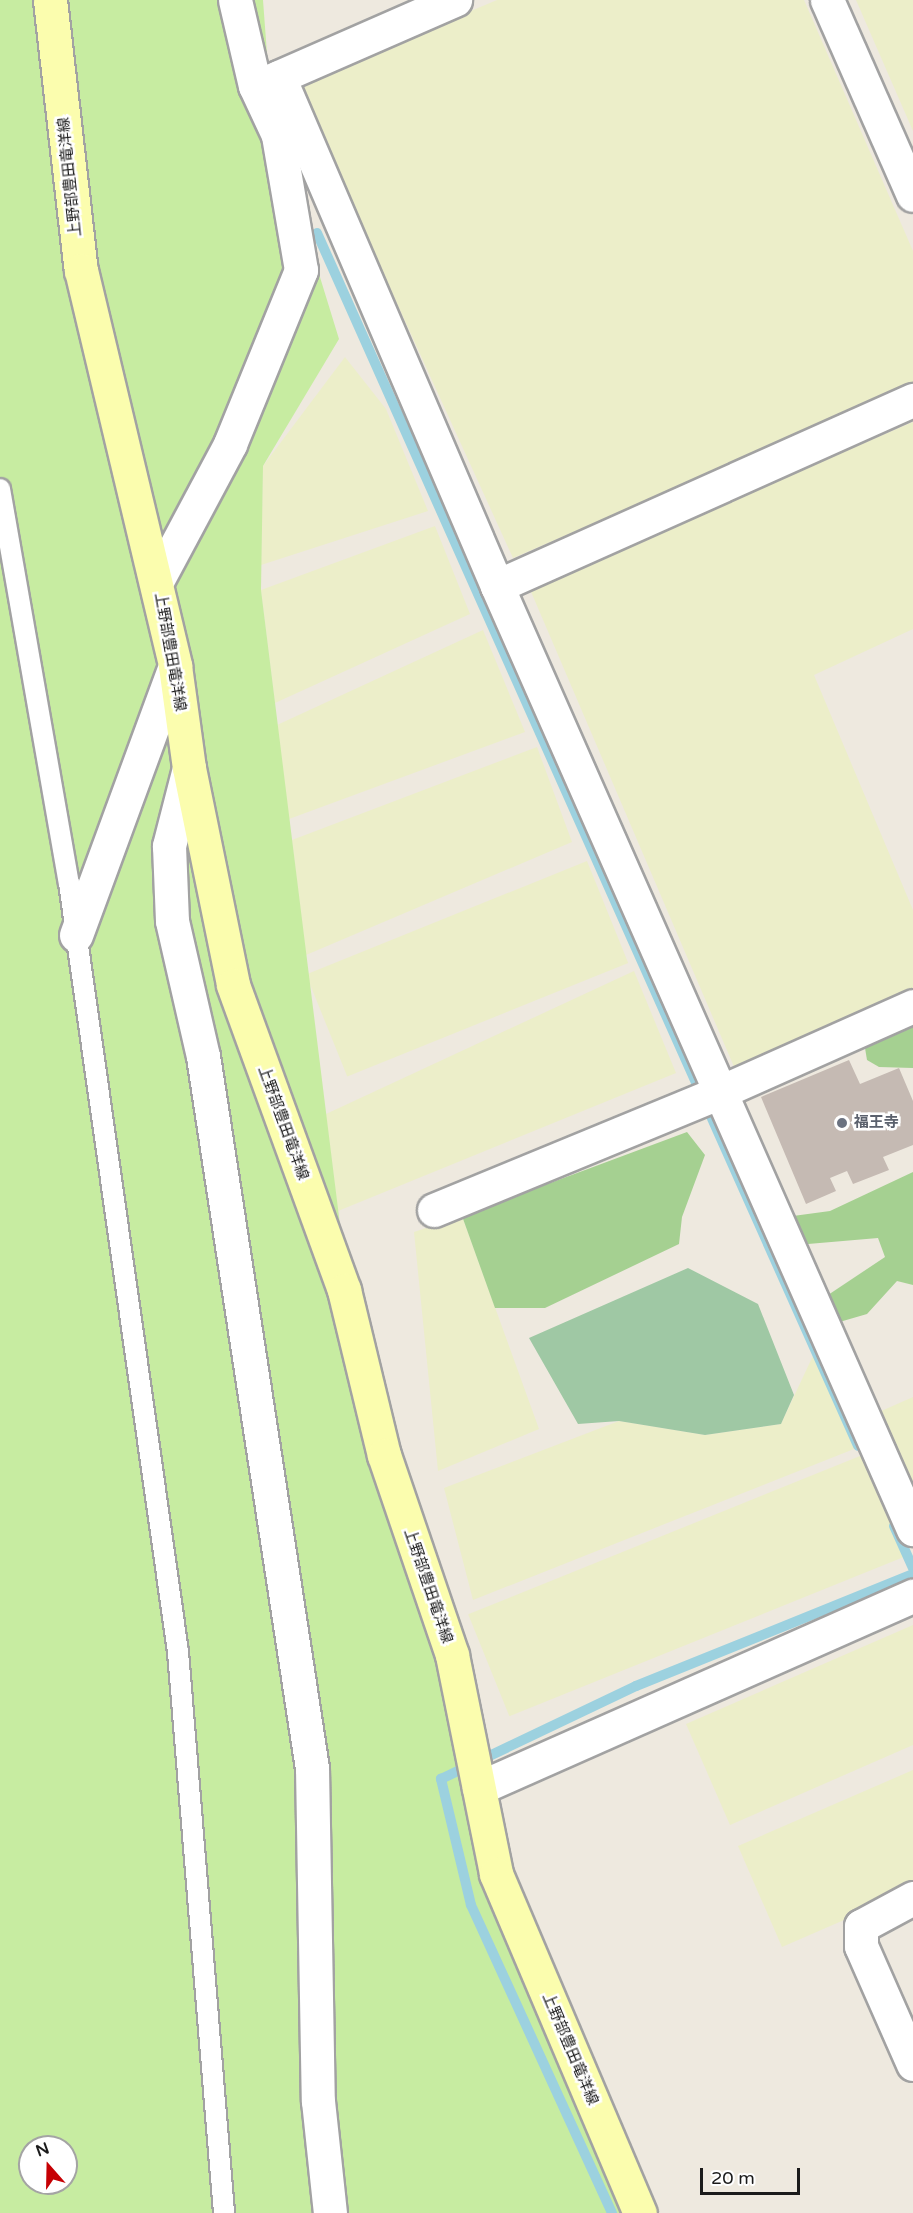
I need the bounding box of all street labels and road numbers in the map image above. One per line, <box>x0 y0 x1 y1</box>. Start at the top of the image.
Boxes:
street label: 上野部豊田竜洋線 <box>55 116 85 238</box>
street label: 上野部豊田竜洋線 <box>151 591 189 713</box>
street label: 上野部豊田竜洋線 <box>254 1064 312 1182</box>
street label: 上野部豊田竜洋線 <box>400 1526 456 1646</box>
street label: 上野部豊田竜洋線 <box>538 1990 602 2108</box>

